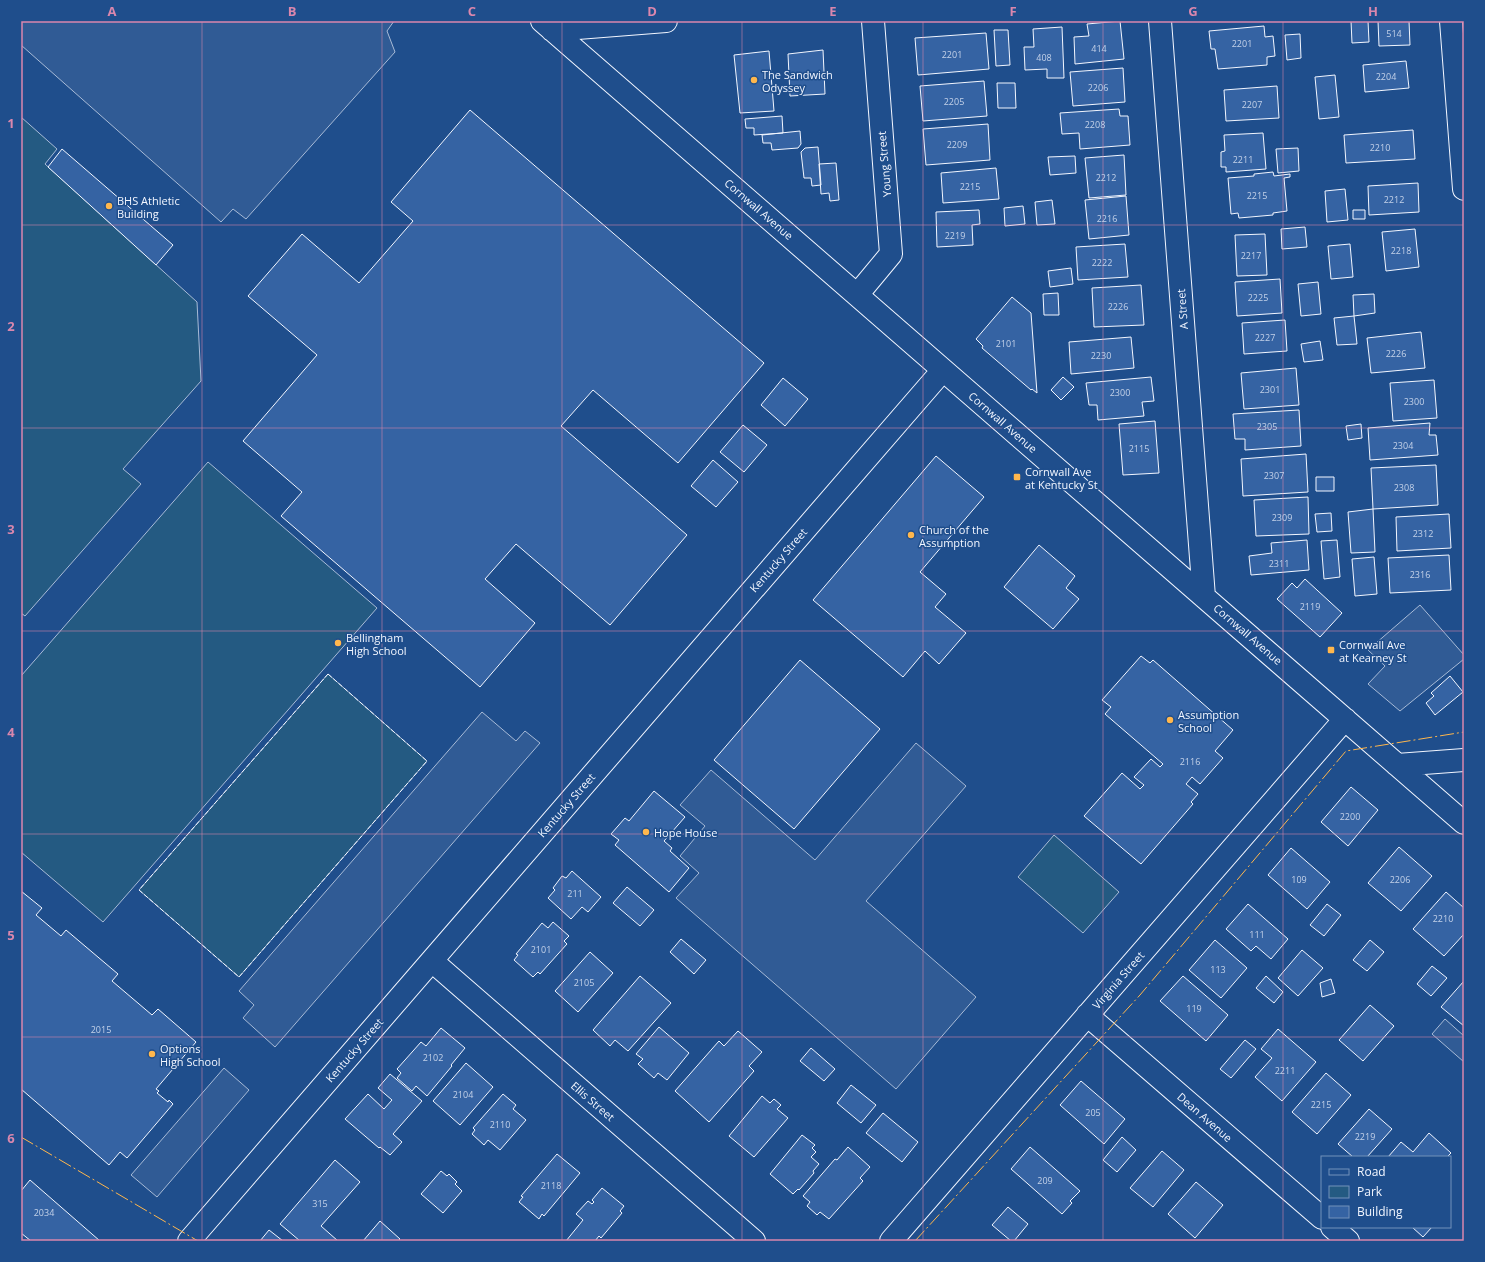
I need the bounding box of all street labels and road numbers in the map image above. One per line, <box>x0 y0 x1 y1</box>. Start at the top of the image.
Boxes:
street label: Young Street <box>874 130 894 197</box>
street label: Cornwall Avenue <box>722 175 796 243</box>
street label: A Street <box>1173 288 1191 330</box>
street label: Cornwall Avenue <box>966 388 1040 456</box>
street label: Kentucky Street <box>746 525 810 595</box>
street label: Cornwall Avenue <box>1211 600 1285 668</box>
street label: Kentucky Street <box>534 770 598 840</box>
street label: Virginia Street <box>1089 948 1147 1012</box>
street label: Kentucky Street <box>322 1015 386 1085</box>
street label: Ellis Street <box>568 1078 618 1124</box>
street label: Dean Avenue <box>1174 1089 1236 1145</box>

